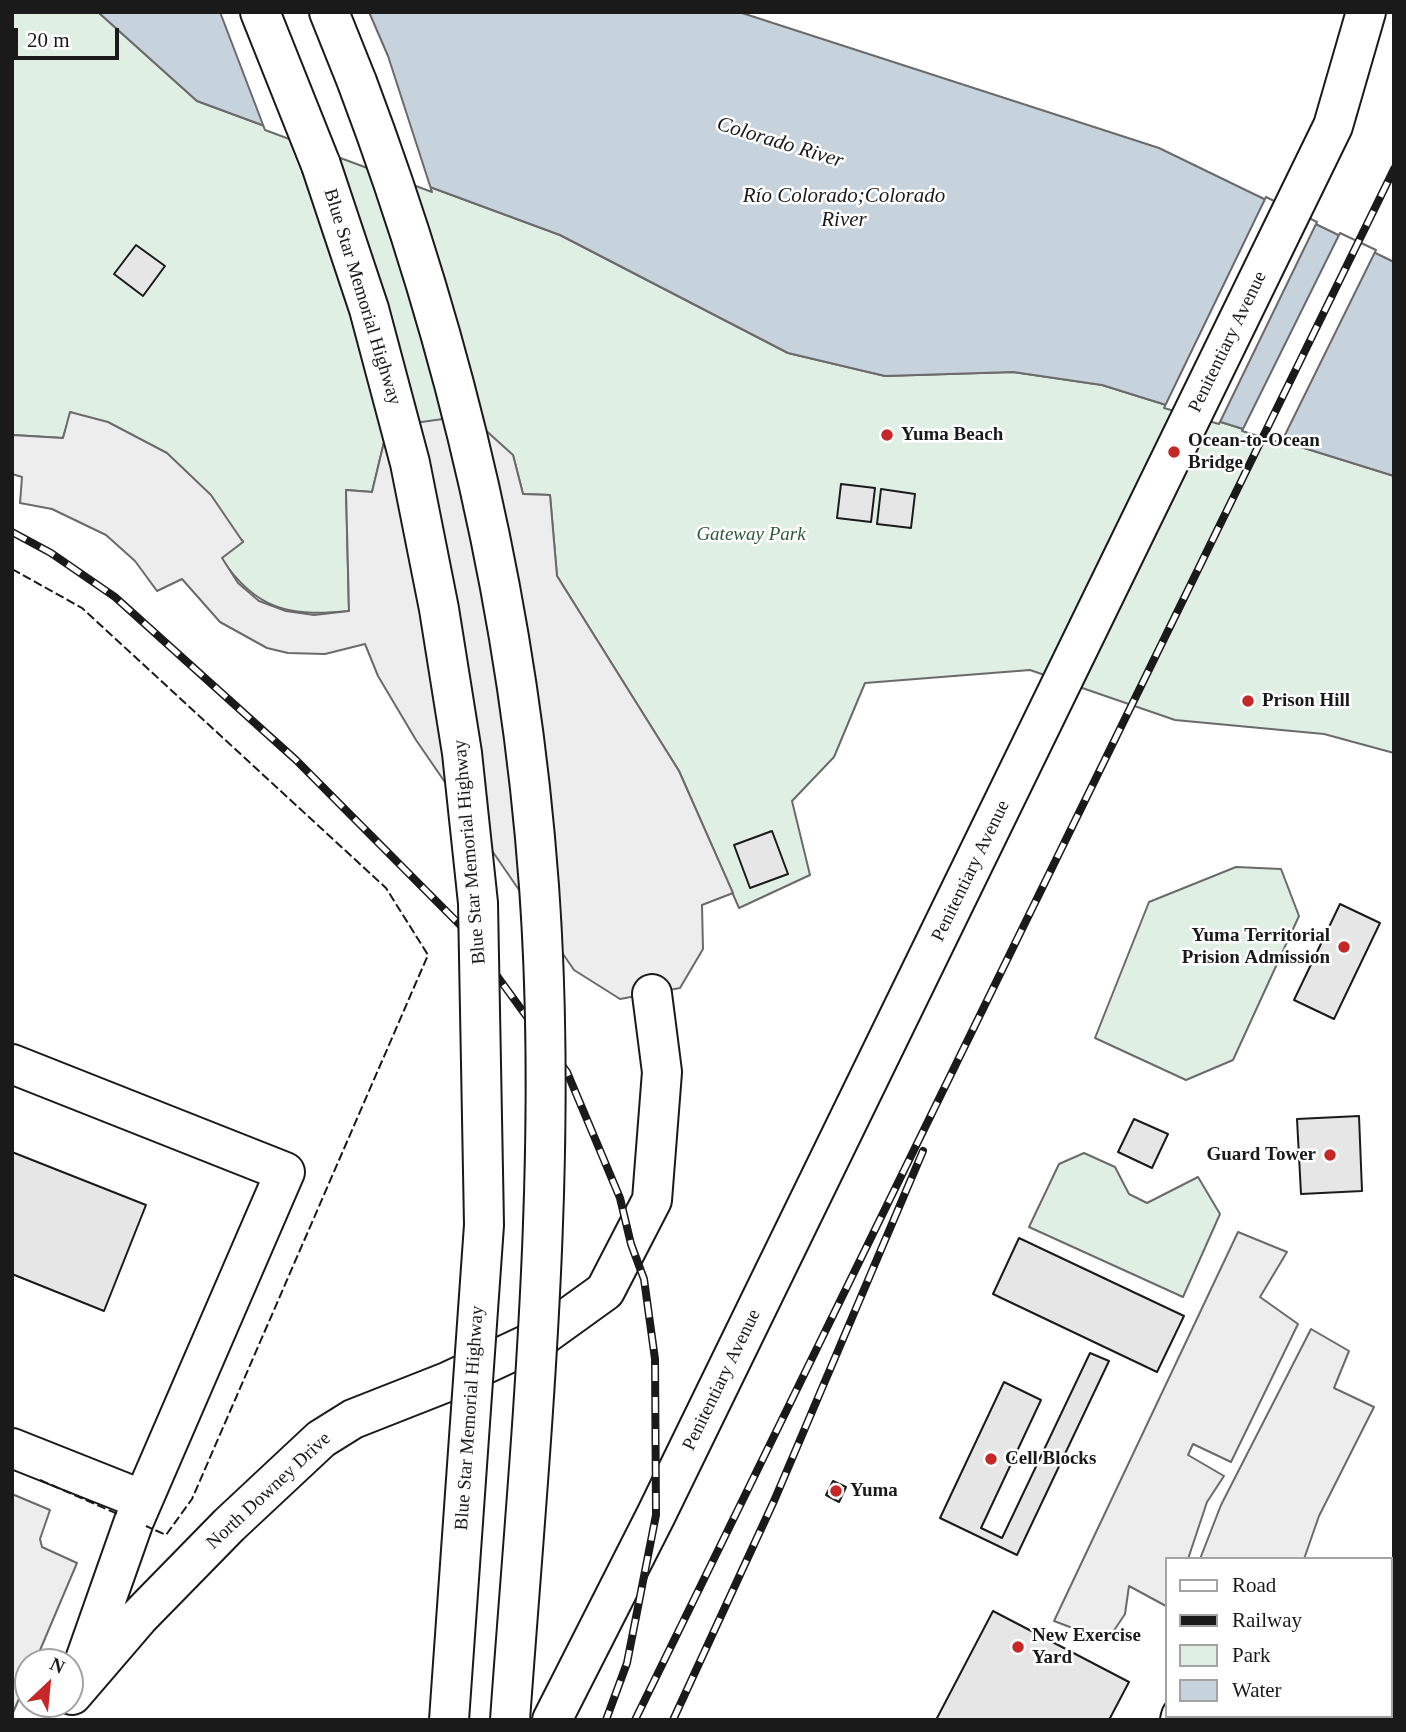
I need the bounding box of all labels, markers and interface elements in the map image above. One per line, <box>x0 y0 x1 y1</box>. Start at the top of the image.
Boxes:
scale bar <box>18 14 122 58</box>
text: 20 m <box>27 28 70 52</box>
water label: Colorado River <box>714 112 846 174</box>
water label: Río Colorado;Colorado River <box>743 183 945 233</box>
street label: Blue Star Memorial Highway <box>318 186 406 408</box>
street label: Penitentiary Avenue <box>1184 268 1272 416</box>
place label: Yuma Beach <box>901 424 1003 446</box>
marker: Yuma Beach <box>879 427 895 443</box>
place label: Ocean-to-Ocean Bridge <box>1188 430 1320 474</box>
marker: Ocean-to-Ocean Bridge <box>1166 444 1182 460</box>
park label: Gateway Park <box>696 524 806 546</box>
place label: Prison Hill <box>1262 690 1350 712</box>
marker: Prison Hill <box>1240 693 1256 709</box>
street label: Blue Star Memorial Highway <box>449 739 491 965</box>
street label: Penitentiary Avenue <box>927 797 1015 945</box>
place label: Yuma Territorial Prision Admission <box>1182 925 1330 969</box>
marker: Yuma Territorial Prision Admission <box>1336 939 1352 955</box>
place label: Guard Tower <box>1206 1144 1316 1166</box>
marker: Guard Tower <box>1322 1147 1338 1163</box>
street label: Blue Star Memorial Highway <box>451 1305 489 1531</box>
street label: Penitentiary Avenue <box>678 1306 766 1454</box>
street label: North Downey Drive <box>202 1428 336 1554</box>
place label: Cell Blocks <box>1005 1448 1096 1470</box>
marker: Cell Blocks <box>983 1451 999 1467</box>
place label: Yuma <box>850 1480 898 1502</box>
marker: Yuma <box>828 1483 844 1499</box>
legend <box>1164 1557 1392 1718</box>
text: Road <box>1232 1573 1276 1597</box>
text: Railway <box>1232 1608 1302 1632</box>
place label: New Exercise Yard <box>1032 1625 1141 1669</box>
marker: New Exercise Yard <box>1010 1639 1026 1655</box>
text: Park <box>1232 1643 1271 1667</box>
north arrow <box>14 1648 84 1718</box>
text: N <box>47 1653 68 1678</box>
text: Water <box>1232 1678 1282 1702</box>

